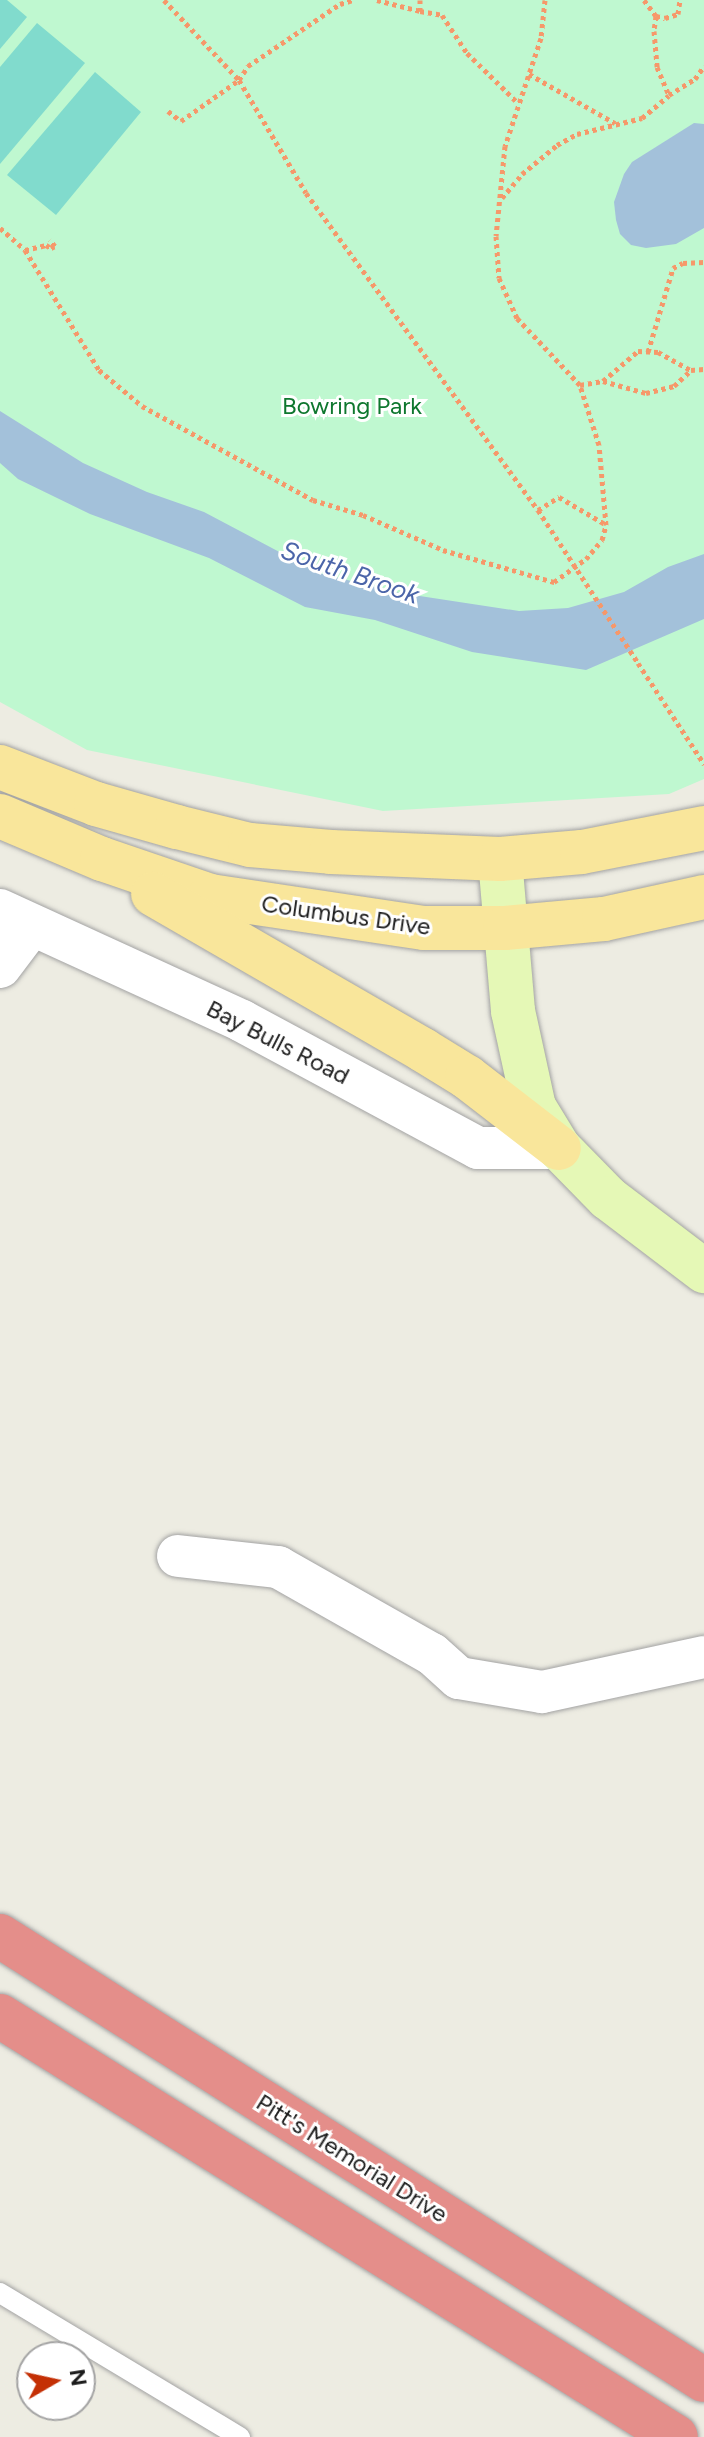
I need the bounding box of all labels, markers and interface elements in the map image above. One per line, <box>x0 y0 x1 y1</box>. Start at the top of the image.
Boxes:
park label: Bowring Park <box>282 392 422 420</box>
water label: South Brook <box>277 535 423 611</box>
street label: Columbus Drive <box>260 889 432 941</box>
street label: Bay Bulls Road <box>202 994 354 1090</box>
street label: Pitt's Memorial Drive <box>251 2088 453 2228</box>
north arrow <box>16 2341 96 2421</box>
text: N <box>64 2367 93 2388</box>

